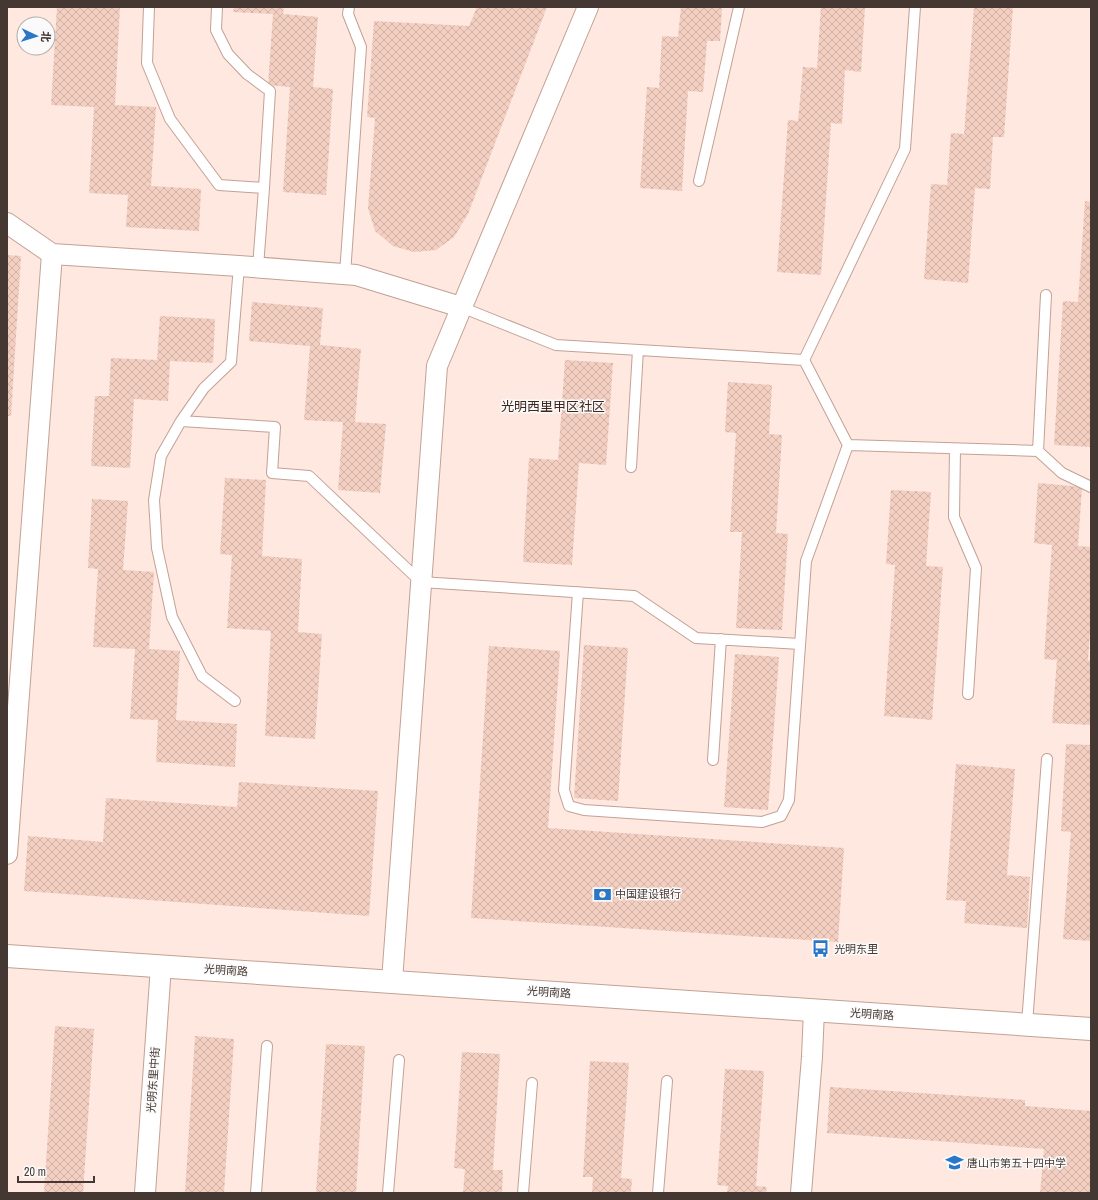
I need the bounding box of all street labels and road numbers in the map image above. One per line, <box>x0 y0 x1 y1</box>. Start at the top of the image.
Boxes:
street label: 光明南路 <box>204 961 248 979</box>
street label: 光明南路 <box>527 983 571 1001</box>
street label: 光明南路 <box>850 1005 894 1023</box>
street label: 光明东里中街 <box>144 1047 162 1113</box>

